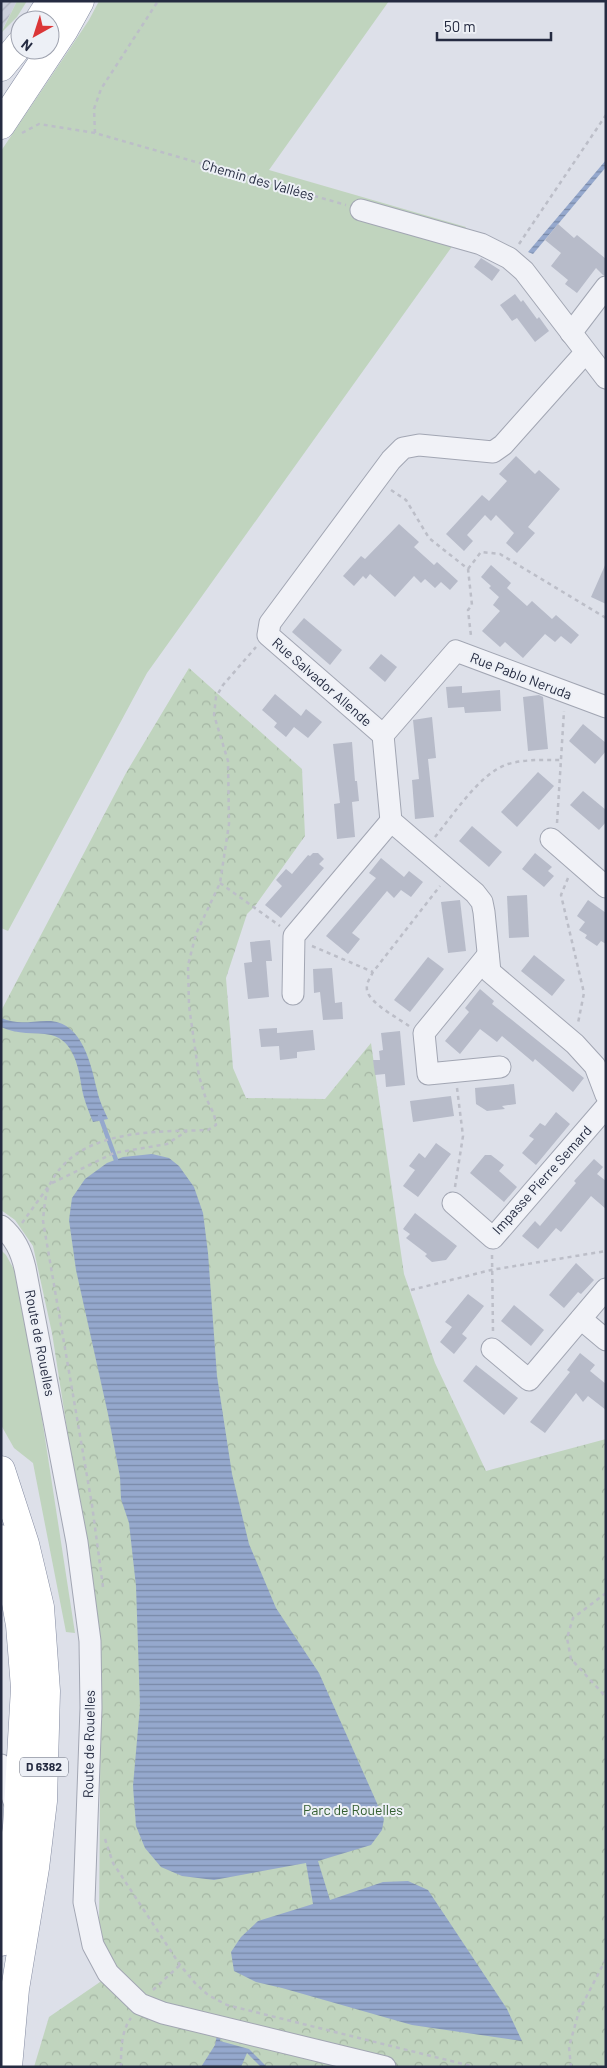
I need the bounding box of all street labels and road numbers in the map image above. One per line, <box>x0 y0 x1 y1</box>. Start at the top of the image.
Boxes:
street label: Chemin des Vallées <box>200 155 317 204</box>
street label: Rue Salvador Allende <box>269 634 376 730</box>
street label: Rue Pablo Neruda <box>468 648 574 703</box>
street label: Impasse Pierre Semard <box>488 1122 595 1238</box>
street label: Route de Rouelles <box>22 1288 59 1398</box>
street label: Route de Rouelles <box>79 1689 98 1798</box>
road number: D 6382 <box>20 1758 68 1776</box>

